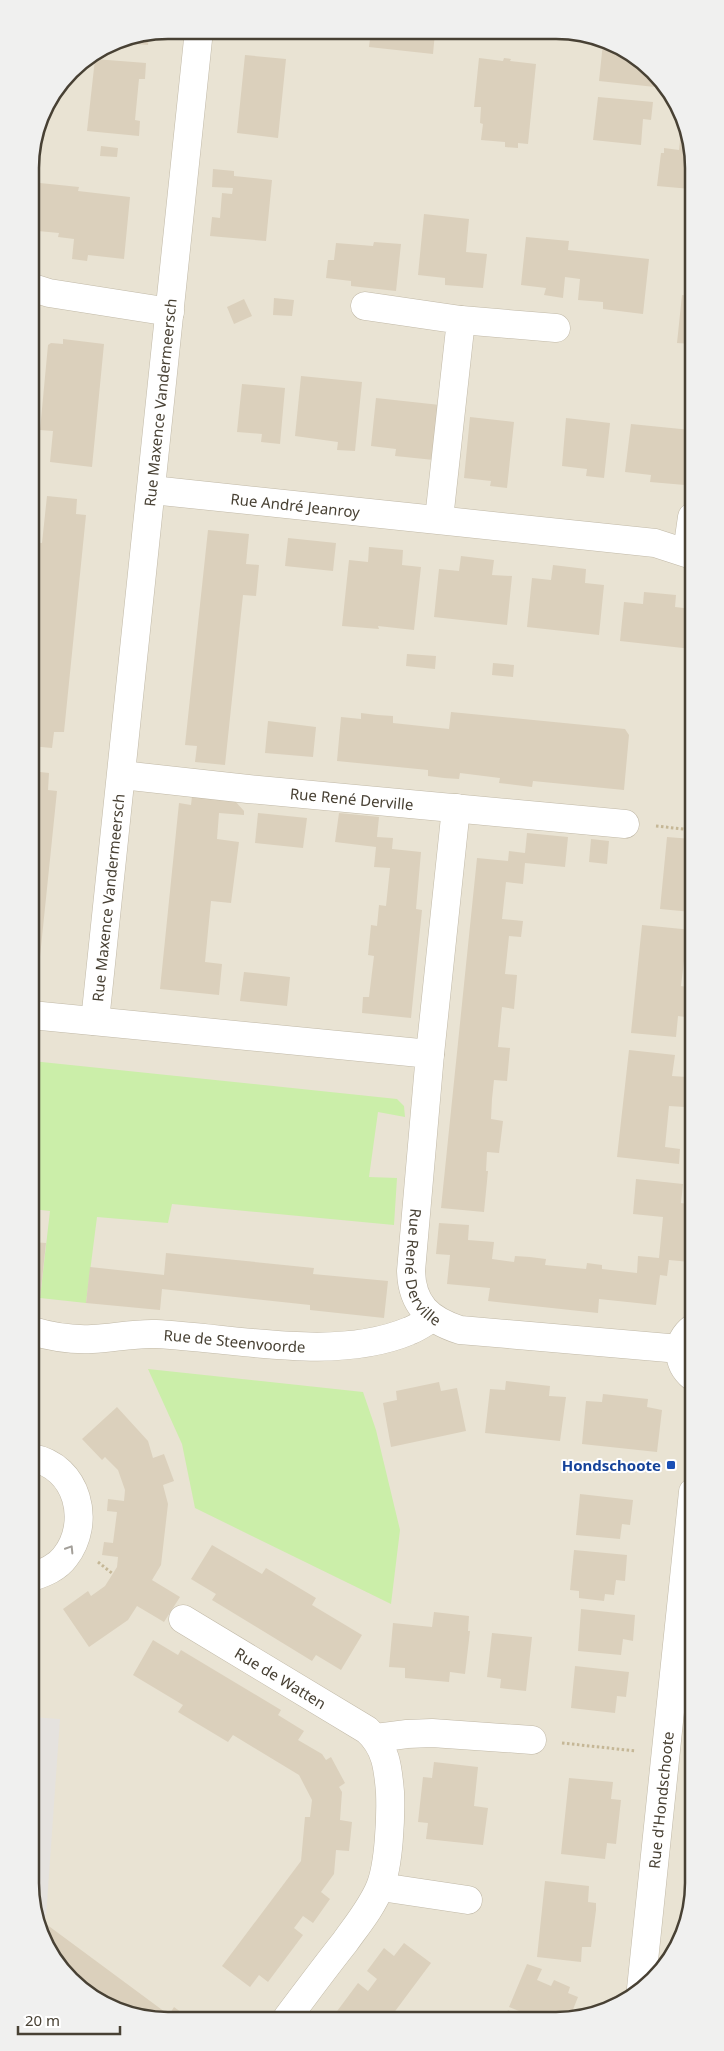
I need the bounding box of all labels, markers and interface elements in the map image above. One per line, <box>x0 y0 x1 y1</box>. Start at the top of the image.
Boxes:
street label: Rue Maxence Vandermeersch <box>139 297 181 507</box>
street label: Rue André Jeanroy <box>230 488 361 522</box>
street label: Rue René Derville <box>289 783 414 814</box>
street label: Rue Maxence Vandermeersch <box>87 793 129 1003</box>
street label: Rue René Derville <box>401 1208 445 1330</box>
street label: Rue de Steenvoorde <box>163 1324 306 1357</box>
place label: Hondschoote <box>562 1455 661 1475</box>
marker: Hondschoote <box>665 1459 677 1471</box>
one-way arrow <box>64 1545 73 1555</box>
street label: Rue de Watten <box>231 1643 330 1713</box>
street label: Rue d'Hondschoote <box>644 1730 678 1870</box>
scale bar <box>18 2004 120 2036</box>
text: 20 m <box>25 2010 60 2030</box>

